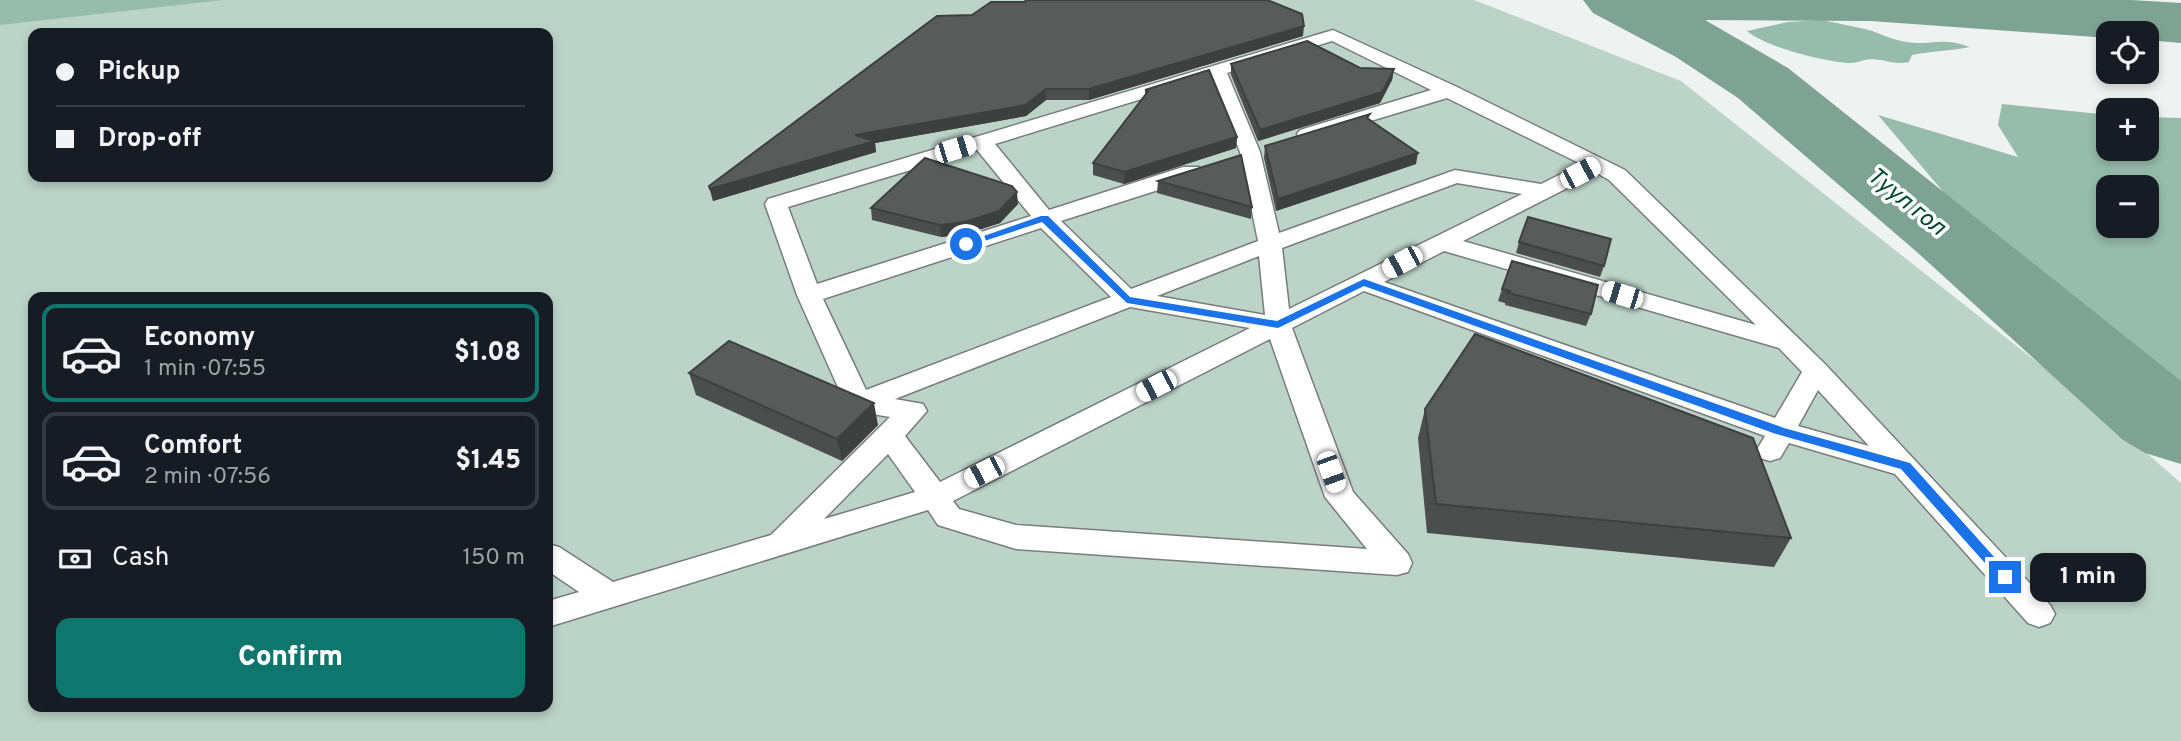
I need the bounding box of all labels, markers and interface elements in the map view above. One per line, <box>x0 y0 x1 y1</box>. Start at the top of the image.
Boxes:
map controls <box>2096 21 2159 238</box>
button: locate <box>2096 21 2159 84</box>
text: Pickup <box>98 56 181 89</box>
button: + <box>2096 98 2159 161</box>
text: Drop-off <box>98 123 201 156</box>
car <box>932 133 979 165</box>
car <box>1557 154 1604 192</box>
water label: Туул гол <box>1860 162 1952 244</box>
button: − <box>2096 175 2159 238</box>
route start <box>950 228 982 260</box>
car <box>1379 243 1426 281</box>
car <box>1599 279 1646 311</box>
icon: car <box>60 322 123 385</box>
text: Economy <box>144 322 255 355</box>
text: $1.08 <box>454 337 521 370</box>
text: 1 min · 07:55 <box>144 355 266 384</box>
car <box>1133 367 1180 405</box>
icon: car <box>60 430 123 493</box>
text: Comfort <box>144 430 242 463</box>
text: $1.45 <box>455 445 521 478</box>
car <box>1314 449 1349 495</box>
car <box>961 453 1008 491</box>
text: 2 min · 07:56 <box>144 463 271 492</box>
icon: cash <box>56 540 94 578</box>
text: Cash <box>112 542 169 575</box>
text: 150 m <box>463 544 525 573</box>
callout: 1 min <box>2030 552 2145 602</box>
route end <box>1989 561 2021 593</box>
text: 1 min <box>2060 563 2116 592</box>
button: Confirm <box>56 618 525 698</box>

